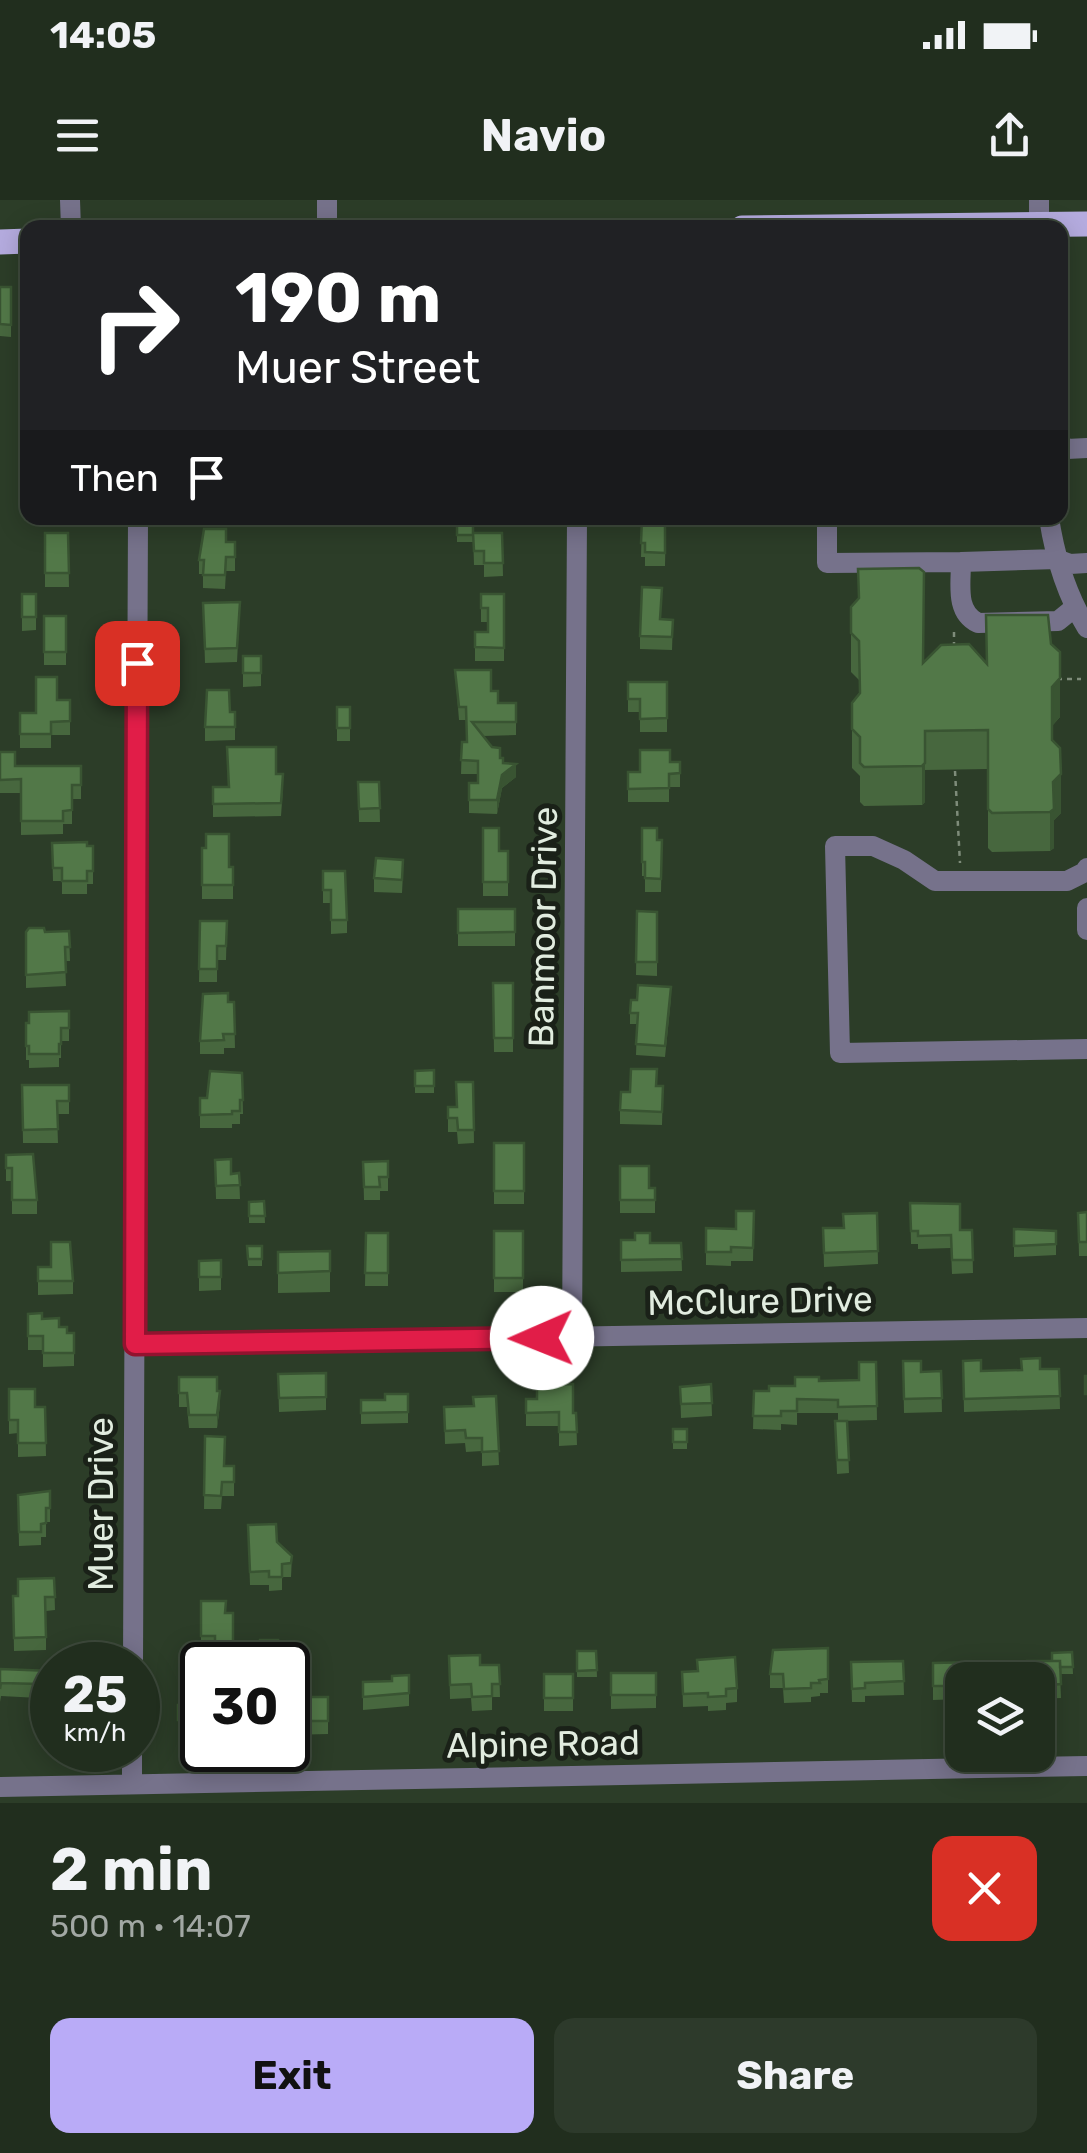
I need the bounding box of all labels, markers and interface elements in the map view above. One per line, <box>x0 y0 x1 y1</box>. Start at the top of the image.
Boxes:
text: 14:05 <box>50 12 156 58</box>
icon: menu <box>50 108 105 163</box>
icon: share <box>982 108 1037 163</box>
text: Navio <box>481 109 606 162</box>
text: 190 m <box>235 257 441 340</box>
icon: right <box>70 260 200 390</box>
text: Muer Street <box>235 341 480 394</box>
icon: arrive <box>179 450 234 505</box>
text: Then <box>70 455 159 501</box>
pin <box>95 621 180 706</box>
icon: arrive <box>110 636 165 691</box>
street label: Banmoor Drive <box>520 806 566 1048</box>
street label: McClure Drive <box>647 1278 873 1324</box>
position arrow <box>490 1286 594 1390</box>
street label: Muer Drive <box>80 1417 122 1591</box>
speed limit sign: 30 <box>180 1642 310 1772</box>
map controls <box>945 1662 1055 1772</box>
button: layers <box>945 1662 1055 1772</box>
text: 25 <box>63 1665 127 1725</box>
text: km/h <box>64 1718 126 1747</box>
street label: Alpine Road <box>446 1721 640 1767</box>
text: 2 min <box>50 1834 212 1905</box>
button: close <box>932 1836 1037 1941</box>
text: 500 m · 14:07 <box>50 1907 251 1945</box>
button: Exit <box>50 2018 534 2133</box>
button: Share <box>554 2018 1037 2133</box>

